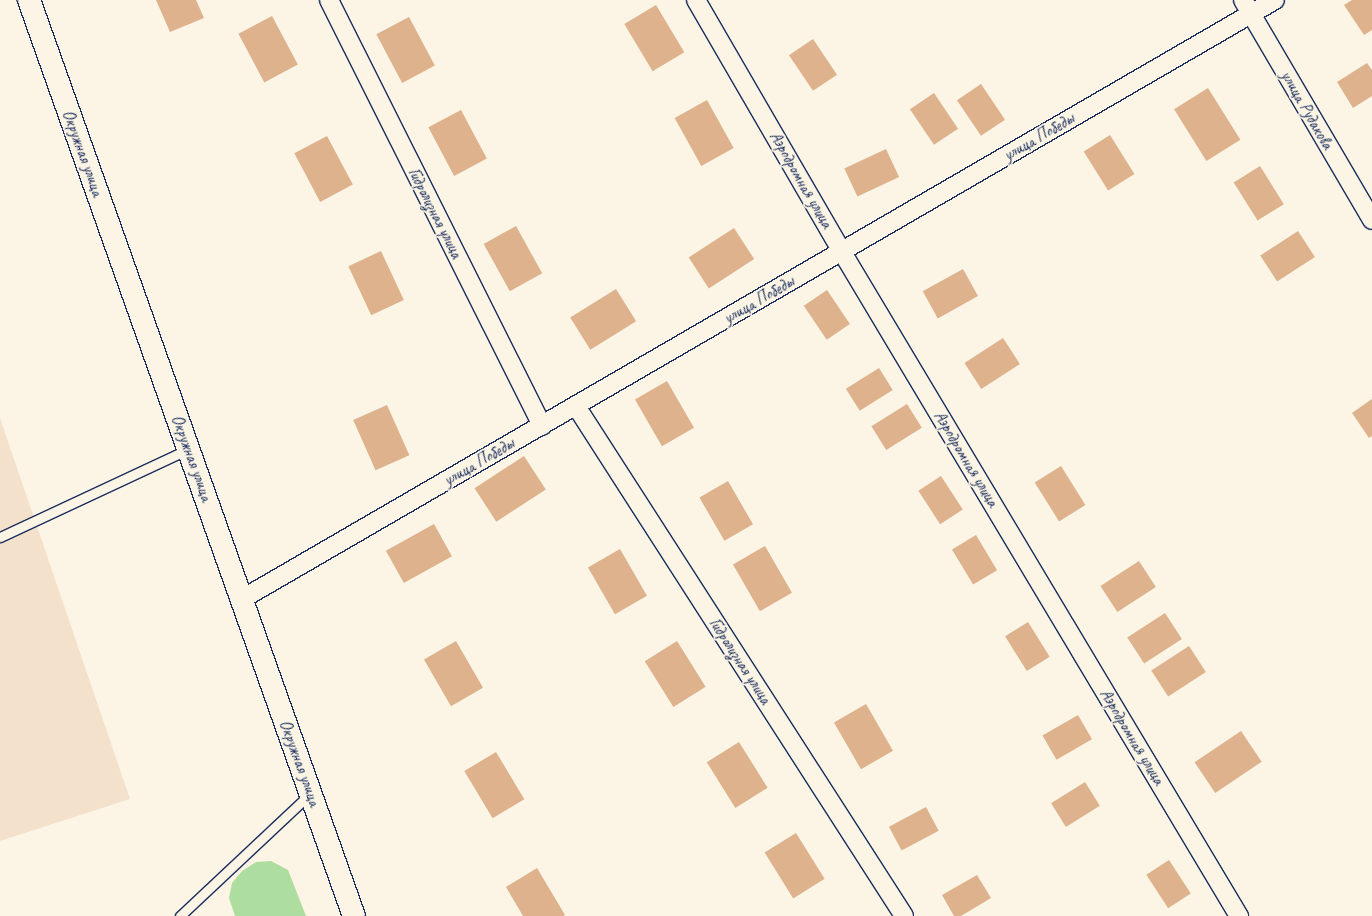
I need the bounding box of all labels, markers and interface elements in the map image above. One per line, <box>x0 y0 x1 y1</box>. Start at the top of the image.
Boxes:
street label: улица Рудакова <box>1276 67 1338 153</box>
street label: Окружная улица <box>58 107 108 199</box>
street label: улица Победы <box>1000 109 1078 165</box>
street label: Аэродромная улица <box>765 127 837 233</box>
street label: Гидролизная улица <box>403 164 467 262</box>
street label: улица Победы <box>720 272 798 328</box>
street label: Аэродромная улица <box>929 407 1003 511</box>
street label: Окружная улица <box>167 412 217 504</box>
street label: улица Победы <box>440 434 518 490</box>
street label: Гидролизная улица <box>704 613 776 709</box>
street label: Аэродромная улица <box>1095 685 1169 789</box>
street label: Окружная улица <box>275 717 325 809</box>

